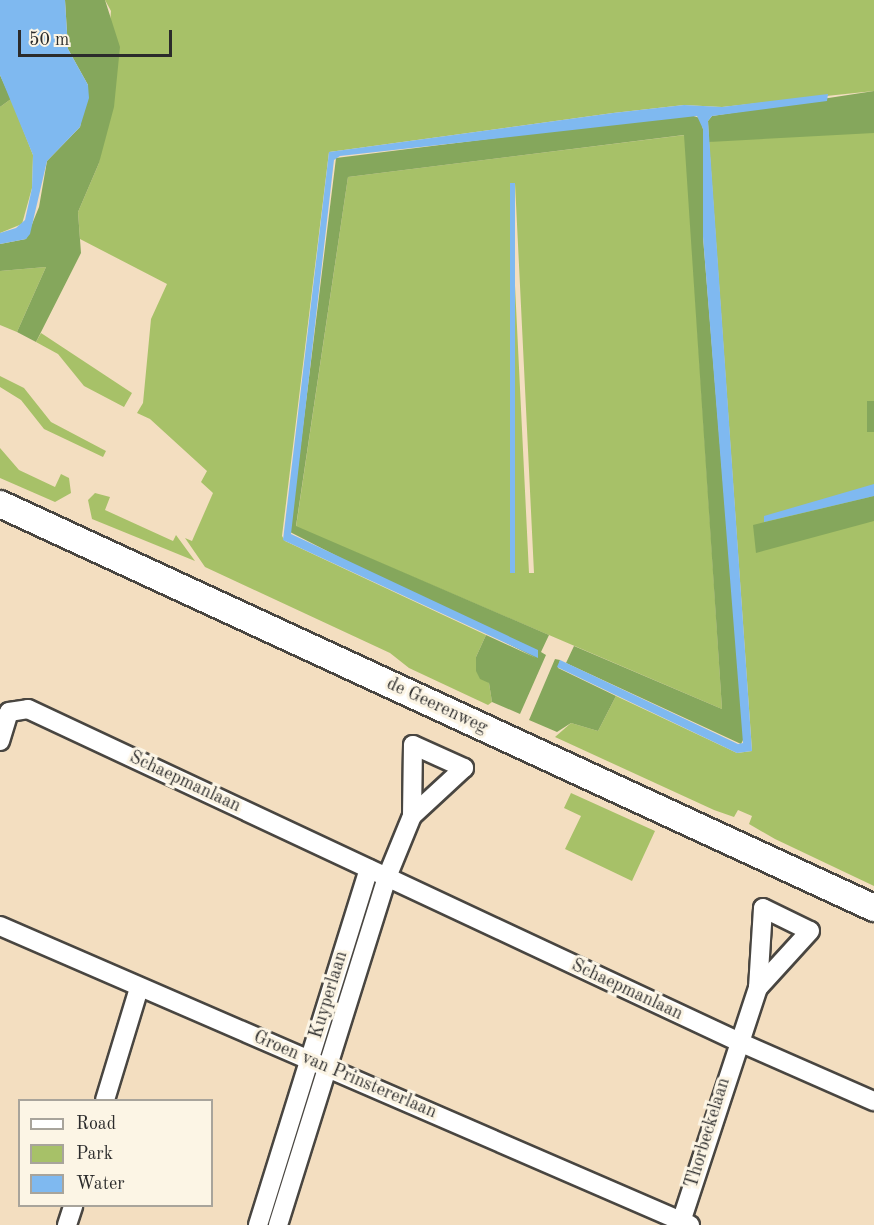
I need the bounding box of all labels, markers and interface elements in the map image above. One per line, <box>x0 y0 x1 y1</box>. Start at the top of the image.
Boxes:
scale bar <box>21 18 176 56</box>
text: 50 m <box>29 31 69 49</box>
street label: de Geerenweg <box>383 673 491 739</box>
street label: Schaepmanlaan <box>126 747 244 817</box>
street label: Kuyperlaan <box>305 949 353 1041</box>
street label: Schaepmanlaan <box>568 955 686 1025</box>
street label: Groen van Prinstererlaan <box>250 1027 440 1123</box>
street label: Thorbeckelaan <box>681 1075 735 1191</box>
legend <box>18 1099 213 1207</box>
text: Road <box>76 1115 116 1133</box>
text: Park <box>76 1145 113 1163</box>
text: Water <box>76 1175 125 1193</box>

